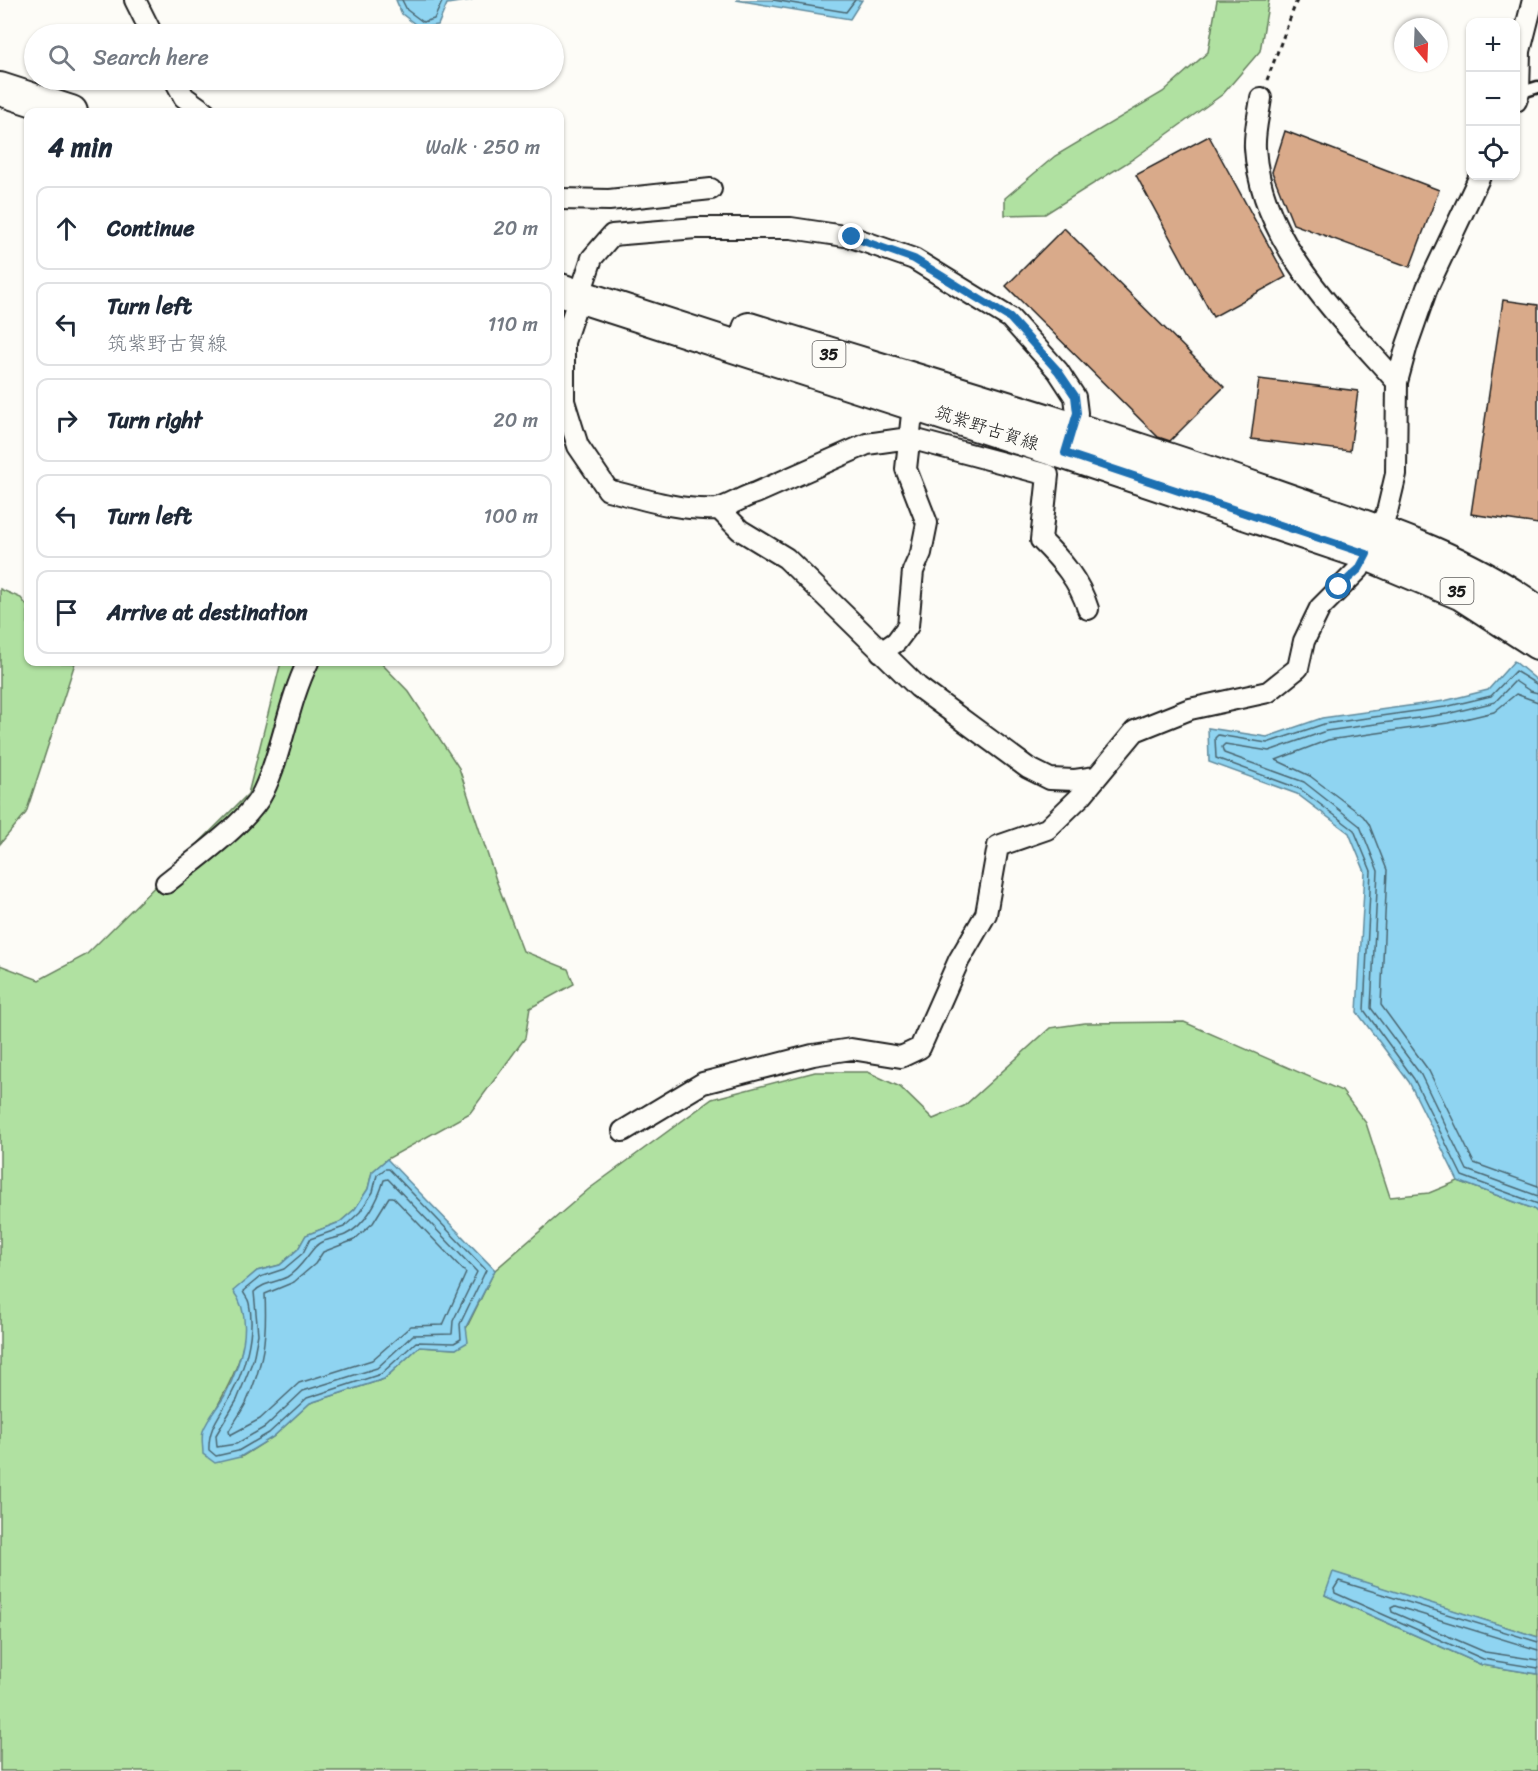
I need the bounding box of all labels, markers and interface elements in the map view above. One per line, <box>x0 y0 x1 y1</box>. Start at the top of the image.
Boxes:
north arrow <box>1394 18 1448 72</box>
map controls <box>1466 18 1520 180</box>
button: + <box>1466 18 1520 72</box>
search box <box>24 24 564 90</box>
text: Search here <box>93 38 209 77</box>
icon: search <box>45 41 78 74</box>
button: − <box>1466 72 1520 126</box>
text: 4 min <box>48 124 112 170</box>
button: locate <box>1466 126 1520 180</box>
text: Walk · 250 m <box>426 130 540 165</box>
text: Continue <box>107 209 195 248</box>
text: 20 m <box>493 211 538 246</box>
icon: ahead <box>50 212 83 245</box>
route end <box>838 223 864 249</box>
text: Turn left <box>107 287 192 326</box>
text: 110 m <box>488 307 538 342</box>
icon: left <box>50 308 83 341</box>
text: 筑紫野古賀線 <box>107 326 227 361</box>
road number: 35 <box>812 341 846 367</box>
street label: 筑紫野古賀線 <box>931 396 1043 460</box>
text: Turn right <box>107 401 202 440</box>
text: 20 m <box>493 403 538 438</box>
icon: right <box>50 404 83 437</box>
text: Turn left <box>107 497 192 536</box>
text: 100 m <box>484 499 538 534</box>
icon: left <box>50 500 83 533</box>
route start <box>1325 573 1351 599</box>
road number: 35 <box>1440 578 1474 604</box>
text: Arrive at destination <box>107 593 308 632</box>
icon: arrive <box>50 596 83 629</box>

